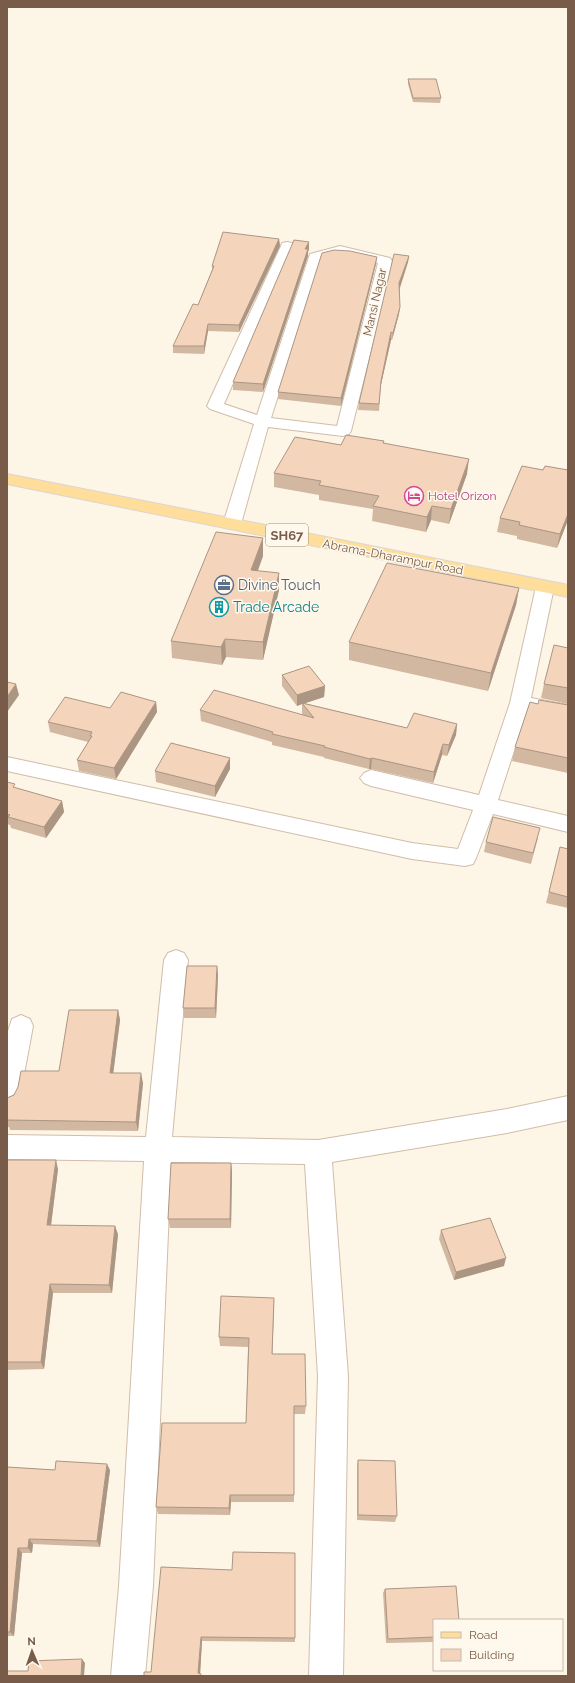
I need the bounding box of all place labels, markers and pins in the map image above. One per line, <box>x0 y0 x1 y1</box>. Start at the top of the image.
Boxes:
hotel icon: Hotel Orizon <box>403 485 425 507</box>
place label: Hotel Orizon <box>428 489 496 503</box>
office icon: Divine Touch <box>213 574 235 596</box>
place label: Divine Touch <box>238 577 321 593</box>
building icon: Trade Arcade <box>208 596 230 618</box>
place label: Trade Arcade <box>233 599 319 615</box>

